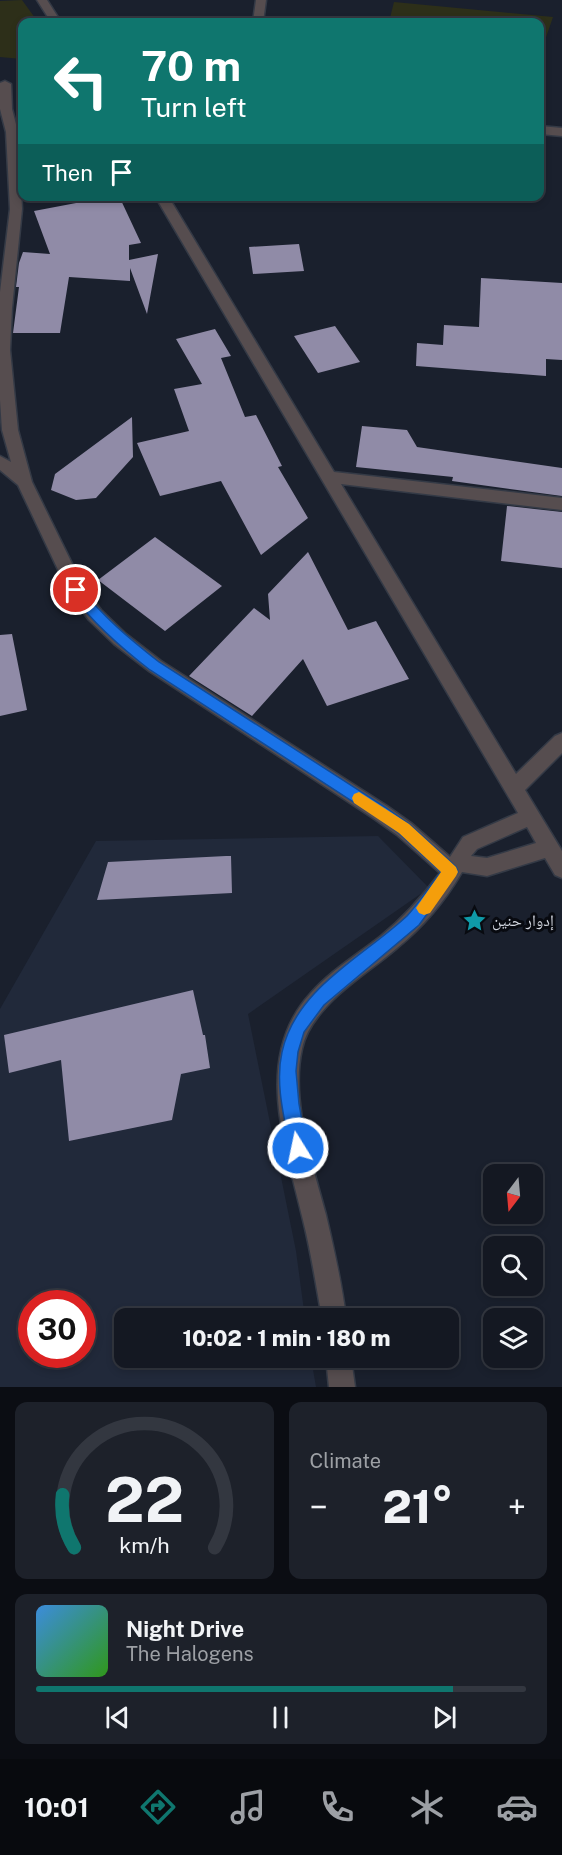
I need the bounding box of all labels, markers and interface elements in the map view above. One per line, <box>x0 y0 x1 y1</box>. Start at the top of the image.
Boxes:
text: 70 m <box>141 41 241 90</box>
icon: left <box>42 42 120 120</box>
text: Turn left <box>141 91 247 123</box>
icon: arrive <box>105 156 138 189</box>
text: Then <box>42 160 93 186</box>
pin <box>50 564 101 615</box>
icon: arrive <box>59 573 92 606</box>
place icon: إدوار حنين <box>461 907 487 933</box>
place label: إدوار حنين <box>492 911 554 931</box>
position arrow <box>266 1116 330 1180</box>
north arrow <box>483 1164 543 1224</box>
map controls <box>483 1164 543 1368</box>
button: search <box>483 1236 543 1296</box>
speed limit sign: 30 <box>18 1290 96 1368</box>
button: layers <box>483 1308 543 1368</box>
text: 10:02 · 1 min · 180 m <box>182 1325 391 1351</box>
text: Climate <box>310 1449 381 1473</box>
text: 22 <box>105 1463 184 1536</box>
text: 21° <box>382 1480 453 1533</box>
text: − <box>310 1488 328 1526</box>
text: + <box>508 1488 526 1526</box>
text: km/h <box>119 1533 169 1558</box>
text: Night Drive <box>126 1616 244 1642</box>
text: The Halogens <box>126 1642 254 1666</box>
icon: previous <box>101 1701 134 1734</box>
icon: pause <box>264 1701 297 1734</box>
icon: next <box>428 1701 461 1734</box>
icon: directions <box>137 1786 179 1828</box>
icon: music <box>227 1786 269 1828</box>
icon: phone <box>316 1786 358 1828</box>
icon: climate <box>406 1786 448 1828</box>
icon: car <box>496 1786 538 1828</box>
text: 10:01 <box>24 1791 89 1823</box>

